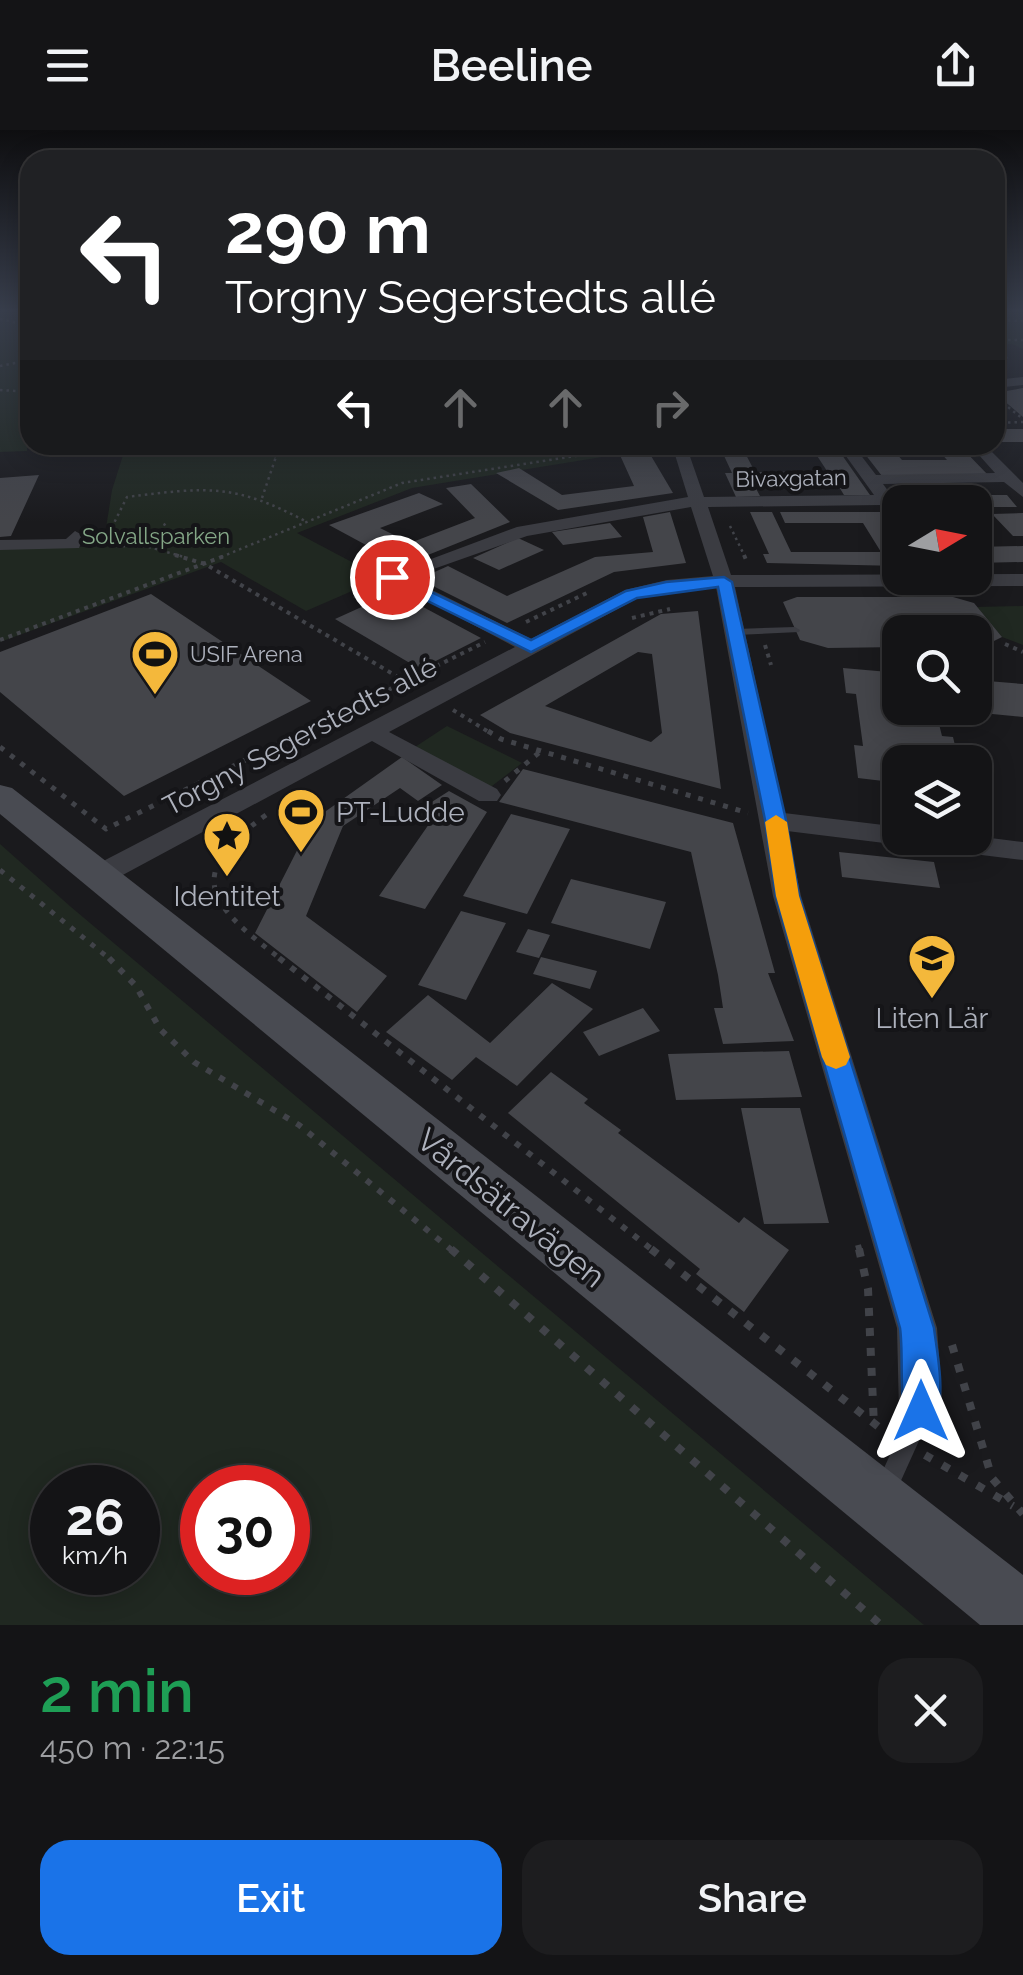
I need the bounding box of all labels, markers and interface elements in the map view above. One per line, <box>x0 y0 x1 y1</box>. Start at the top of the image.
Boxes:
icon: menu <box>40 38 95 93</box>
icon: share <box>928 38 983 93</box>
text: Beeline <box>430 39 593 92</box>
text: 290 m <box>225 187 431 269</box>
icon: left <box>60 190 190 320</box>
text: Torgny Segerstedts allé <box>225 271 716 324</box>
icon: left <box>328 380 383 435</box>
icon: ahead <box>433 380 488 435</box>
icon: ahead <box>538 380 593 435</box>
icon: right <box>643 380 698 435</box>
street label: Bivaxgatan <box>735 464 847 492</box>
north arrow <box>882 485 992 595</box>
map controls <box>882 485 992 855</box>
park label: Solvallsparken <box>82 523 230 549</box>
pin <box>350 535 435 620</box>
icon: arrive <box>365 550 420 605</box>
button: search <box>882 615 992 725</box>
sports icon: USIF Arena <box>129 628 181 696</box>
place label: USIF Arena <box>190 641 303 667</box>
street label: Torgny Segerstedts allé <box>158 650 443 823</box>
button: layers <box>882 745 992 855</box>
sports icon: PT-Ludde <box>275 786 327 854</box>
place label: PT-Ludde <box>336 796 465 829</box>
place icon: Identitet <box>201 810 253 878</box>
place label: Identitet <box>173 880 281 913</box>
school or university icon: Liten Lär <box>906 932 958 1000</box>
place label: Liten Lär <box>876 1002 989 1035</box>
street label: Vårdsätravägen <box>410 1121 613 1295</box>
position arrow <box>869 1359 973 1463</box>
speed limit sign: 30 <box>180 1465 310 1595</box>
text: 26 <box>66 1488 124 1547</box>
text: km/h <box>62 1540 128 1570</box>
text: 2 min <box>40 1656 194 1726</box>
button: close <box>878 1658 983 1763</box>
text: 450 m · 22:15 <box>40 1729 225 1766</box>
button: Exit <box>40 1840 502 1955</box>
button: Share <box>522 1840 983 1955</box>

